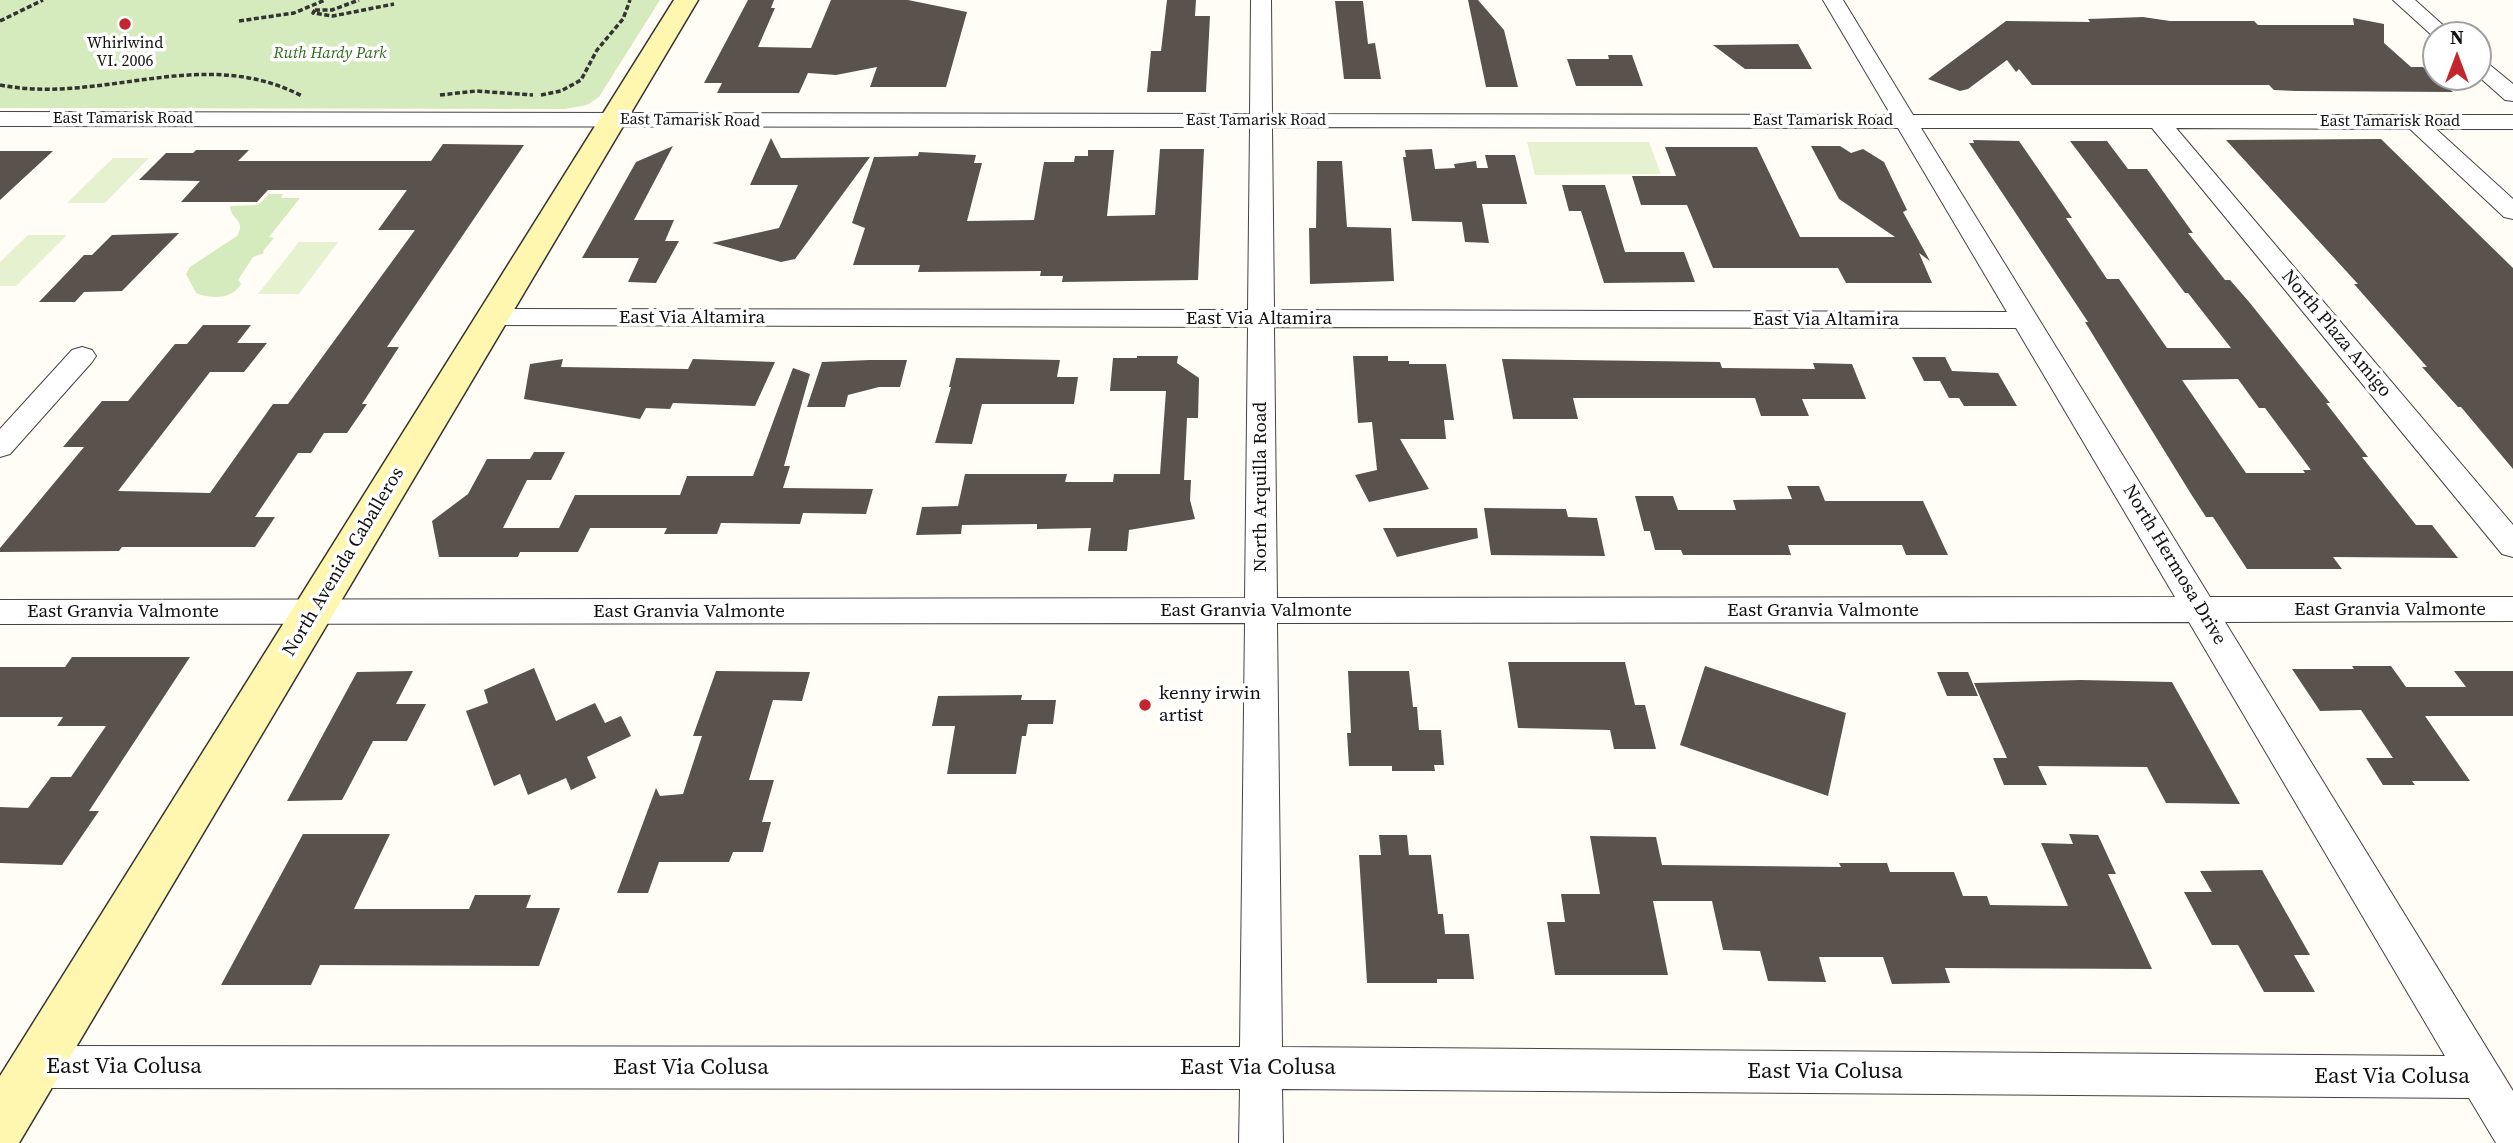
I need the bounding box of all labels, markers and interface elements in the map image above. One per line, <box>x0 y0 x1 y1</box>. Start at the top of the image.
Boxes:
marker: Whirlwind VI. 2006 <box>117 16 133 32</box>
north arrow <box>2422 21 2492 91</box>
text: N <box>2450 24 2464 50</box>
place label: Whirlwind VI. 2006 <box>87 34 163 72</box>
park label: Ruth Hardy Park <box>273 44 387 64</box>
street label: East Tamarisk Road <box>53 109 193 129</box>
street label: East Tamarisk Road <box>620 110 760 132</box>
street label: East Tamarisk Road <box>1186 111 1326 131</box>
street label: East Tamarisk Road <box>1753 111 1893 131</box>
street label: East Tamarisk Road <box>2320 112 2460 132</box>
street label: North Plaza Amigo <box>2276 266 2396 402</box>
street label: East Via Altamira <box>619 307 765 329</box>
street label: East Via Altamira <box>1186 308 1332 330</box>
street label: East Via Altamira <box>1753 309 1899 331</box>
street label: North Arquilla Road <box>1250 402 1272 572</box>
street label: North Avenida Caballeros <box>278 463 410 661</box>
street label: North Hermosa Drive <box>2117 481 2231 649</box>
street label: East Granvia Valmonte <box>2294 599 2486 621</box>
street label: East Granvia Valmonte <box>1160 600 1352 622</box>
street label: East Granvia Valmonte <box>1727 600 1919 622</box>
street label: East Granvia Valmonte <box>27 601 219 623</box>
street label: East Granvia Valmonte <box>593 601 785 623</box>
place label: kenny irwin artist <box>1159 683 1261 727</box>
marker: kenny irwin artist <box>1137 697 1153 713</box>
street label: East Via Colusa <box>46 1053 202 1081</box>
street label: East Via Colusa <box>613 1054 769 1082</box>
street label: East Via Colusa <box>1180 1054 1336 1082</box>
street label: East Via Colusa <box>1747 1058 1903 1086</box>
street label: East Via Colusa <box>2314 1063 2470 1091</box>

